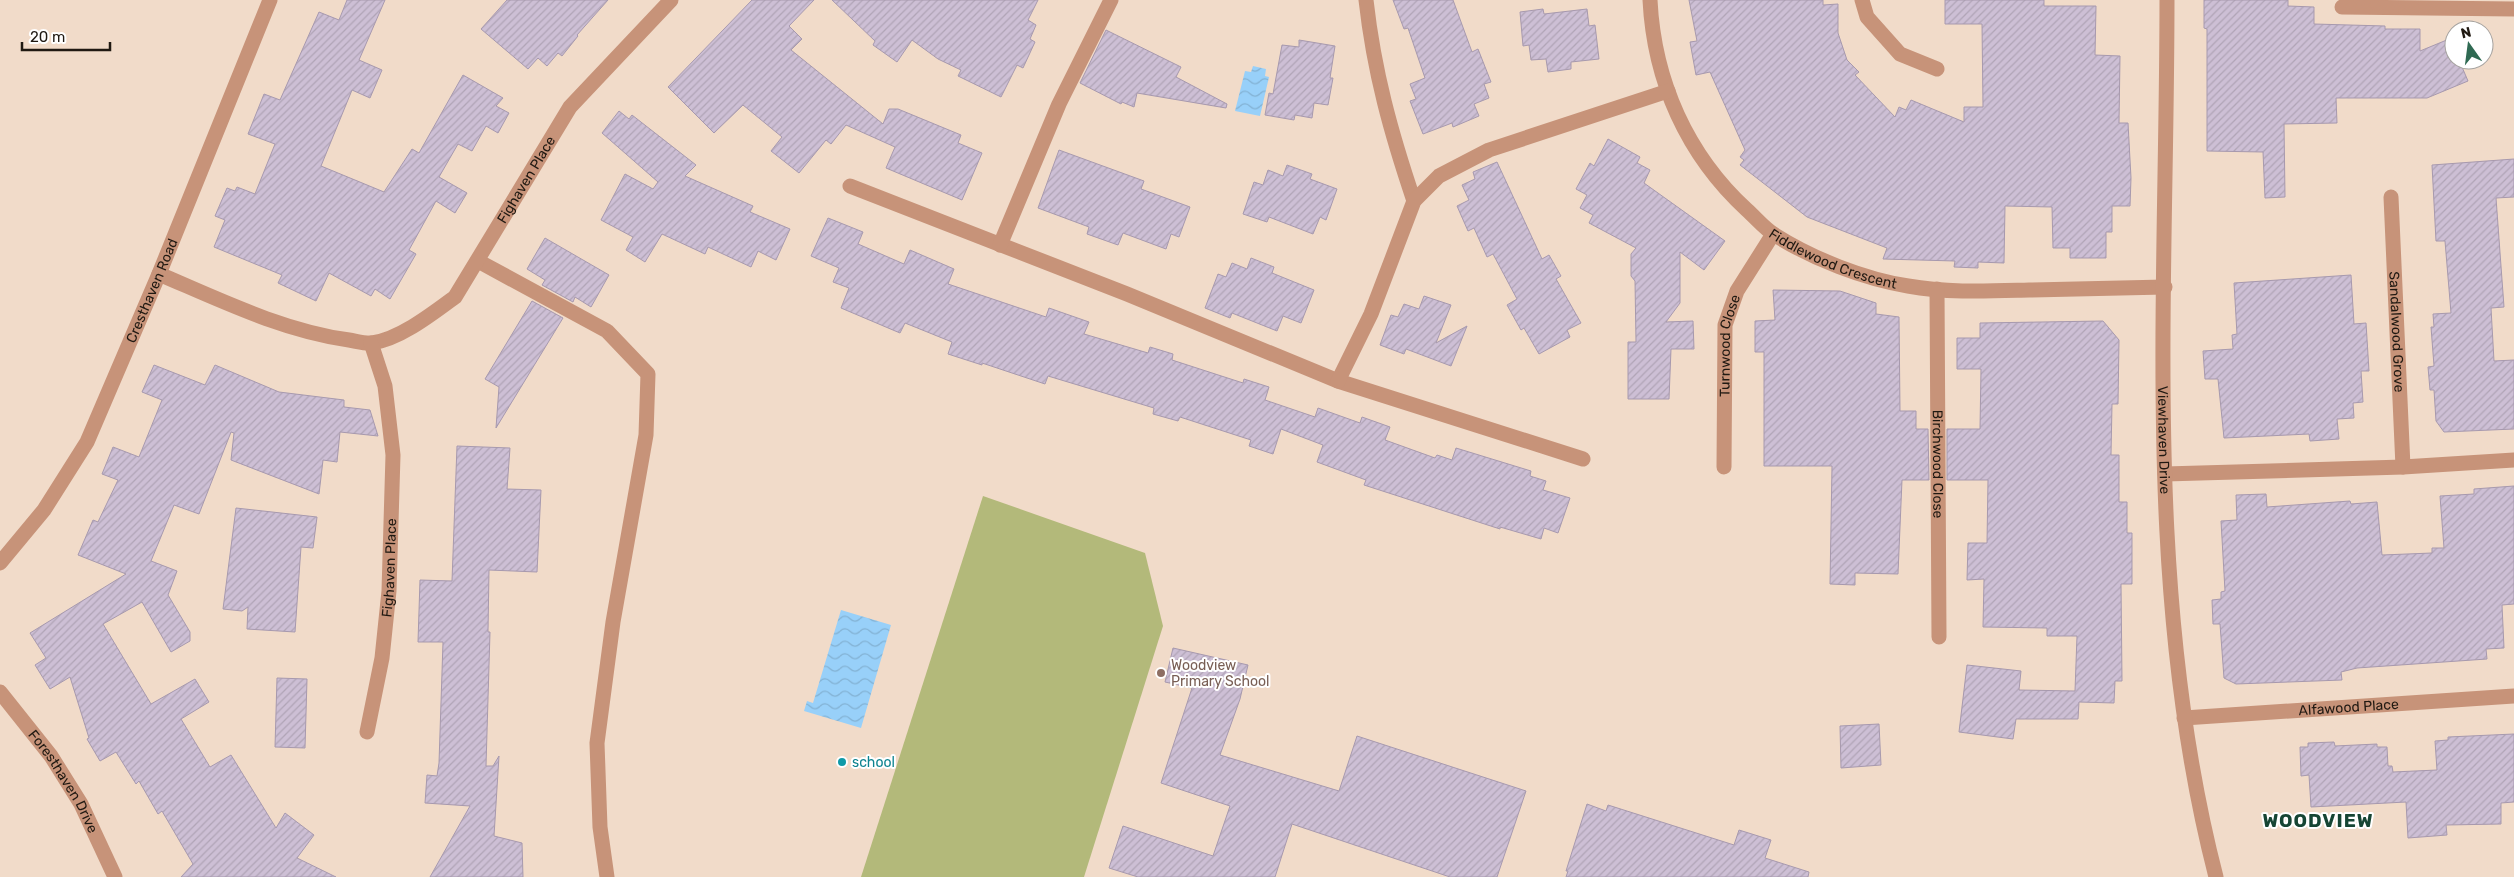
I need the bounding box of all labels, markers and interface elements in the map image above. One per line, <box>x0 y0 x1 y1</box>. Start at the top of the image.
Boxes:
scale bar <box>22 20 110 52</box>
north arrow <box>2444 20 2494 70</box>
text: N <box>2459 23 2473 42</box>
text: 20 m <box>30 28 65 46</box>
street label: Fighaven Place <box>493 133 559 226</box>
street label: Fiddlewood Crescent <box>1766 225 1899 292</box>
street label: Cresthaven Road <box>122 236 181 345</box>
street label: Sandalwood Grove <box>2386 271 2408 393</box>
street label: Turnwood Close <box>1716 292 1744 397</box>
street label: Viewhaven Drive <box>2155 386 2174 495</box>
street label: Birchwood Close <box>1929 410 1947 519</box>
street label: Fighaven Place <box>378 518 400 618</box>
place label: Woodview Primary School <box>1171 657 1269 690</box>
marker: Woodview Primary School <box>1155 667 1167 679</box>
street label: Alfawood Place <box>2298 695 2399 719</box>
street label: Foresthaven Drive <box>25 726 102 836</box>
place label: school <box>852 754 895 771</box>
marker: school <box>836 756 848 768</box>
district label: WOODVIEW <box>2262 809 2374 832</box>

